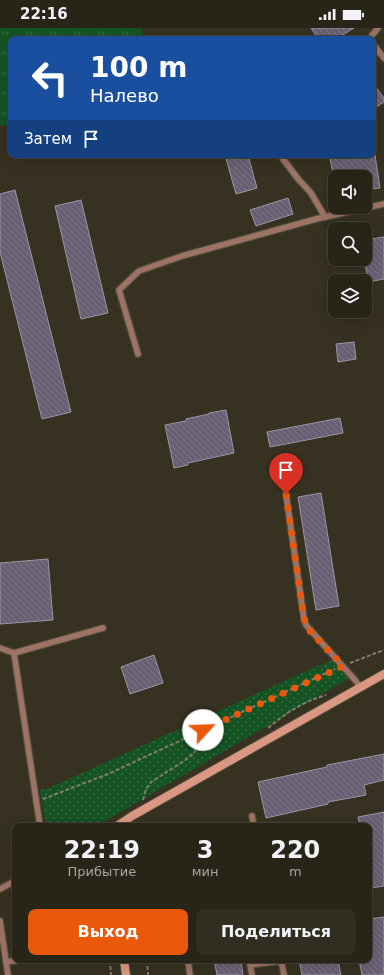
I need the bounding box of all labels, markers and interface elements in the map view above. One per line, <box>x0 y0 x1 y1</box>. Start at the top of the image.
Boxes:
text: 22:16 <box>20 5 68 23</box>
text: 100 m <box>90 51 187 84</box>
icon: left <box>24 52 76 104</box>
text: Налево <box>90 85 159 106</box>
icon: arrive <box>80 128 102 150</box>
text: Затем <box>24 130 72 148</box>
map controls <box>328 170 372 318</box>
button: sound <box>328 170 372 214</box>
button: search <box>328 222 372 266</box>
button: layers <box>328 274 372 318</box>
pin <box>269 453 303 494</box>
icon: arrive <box>275 459 297 481</box>
position arrow <box>182 709 224 751</box>
text: 22:19 <box>64 836 140 864</box>
text: 3 <box>197 836 213 864</box>
text: 220 <box>270 836 320 864</box>
text: Прибытие <box>67 864 136 879</box>
text: мин <box>192 864 219 879</box>
text: m <box>289 864 302 879</box>
button: Выход <box>28 909 188 955</box>
button: Поделиться <box>196 909 356 955</box>

